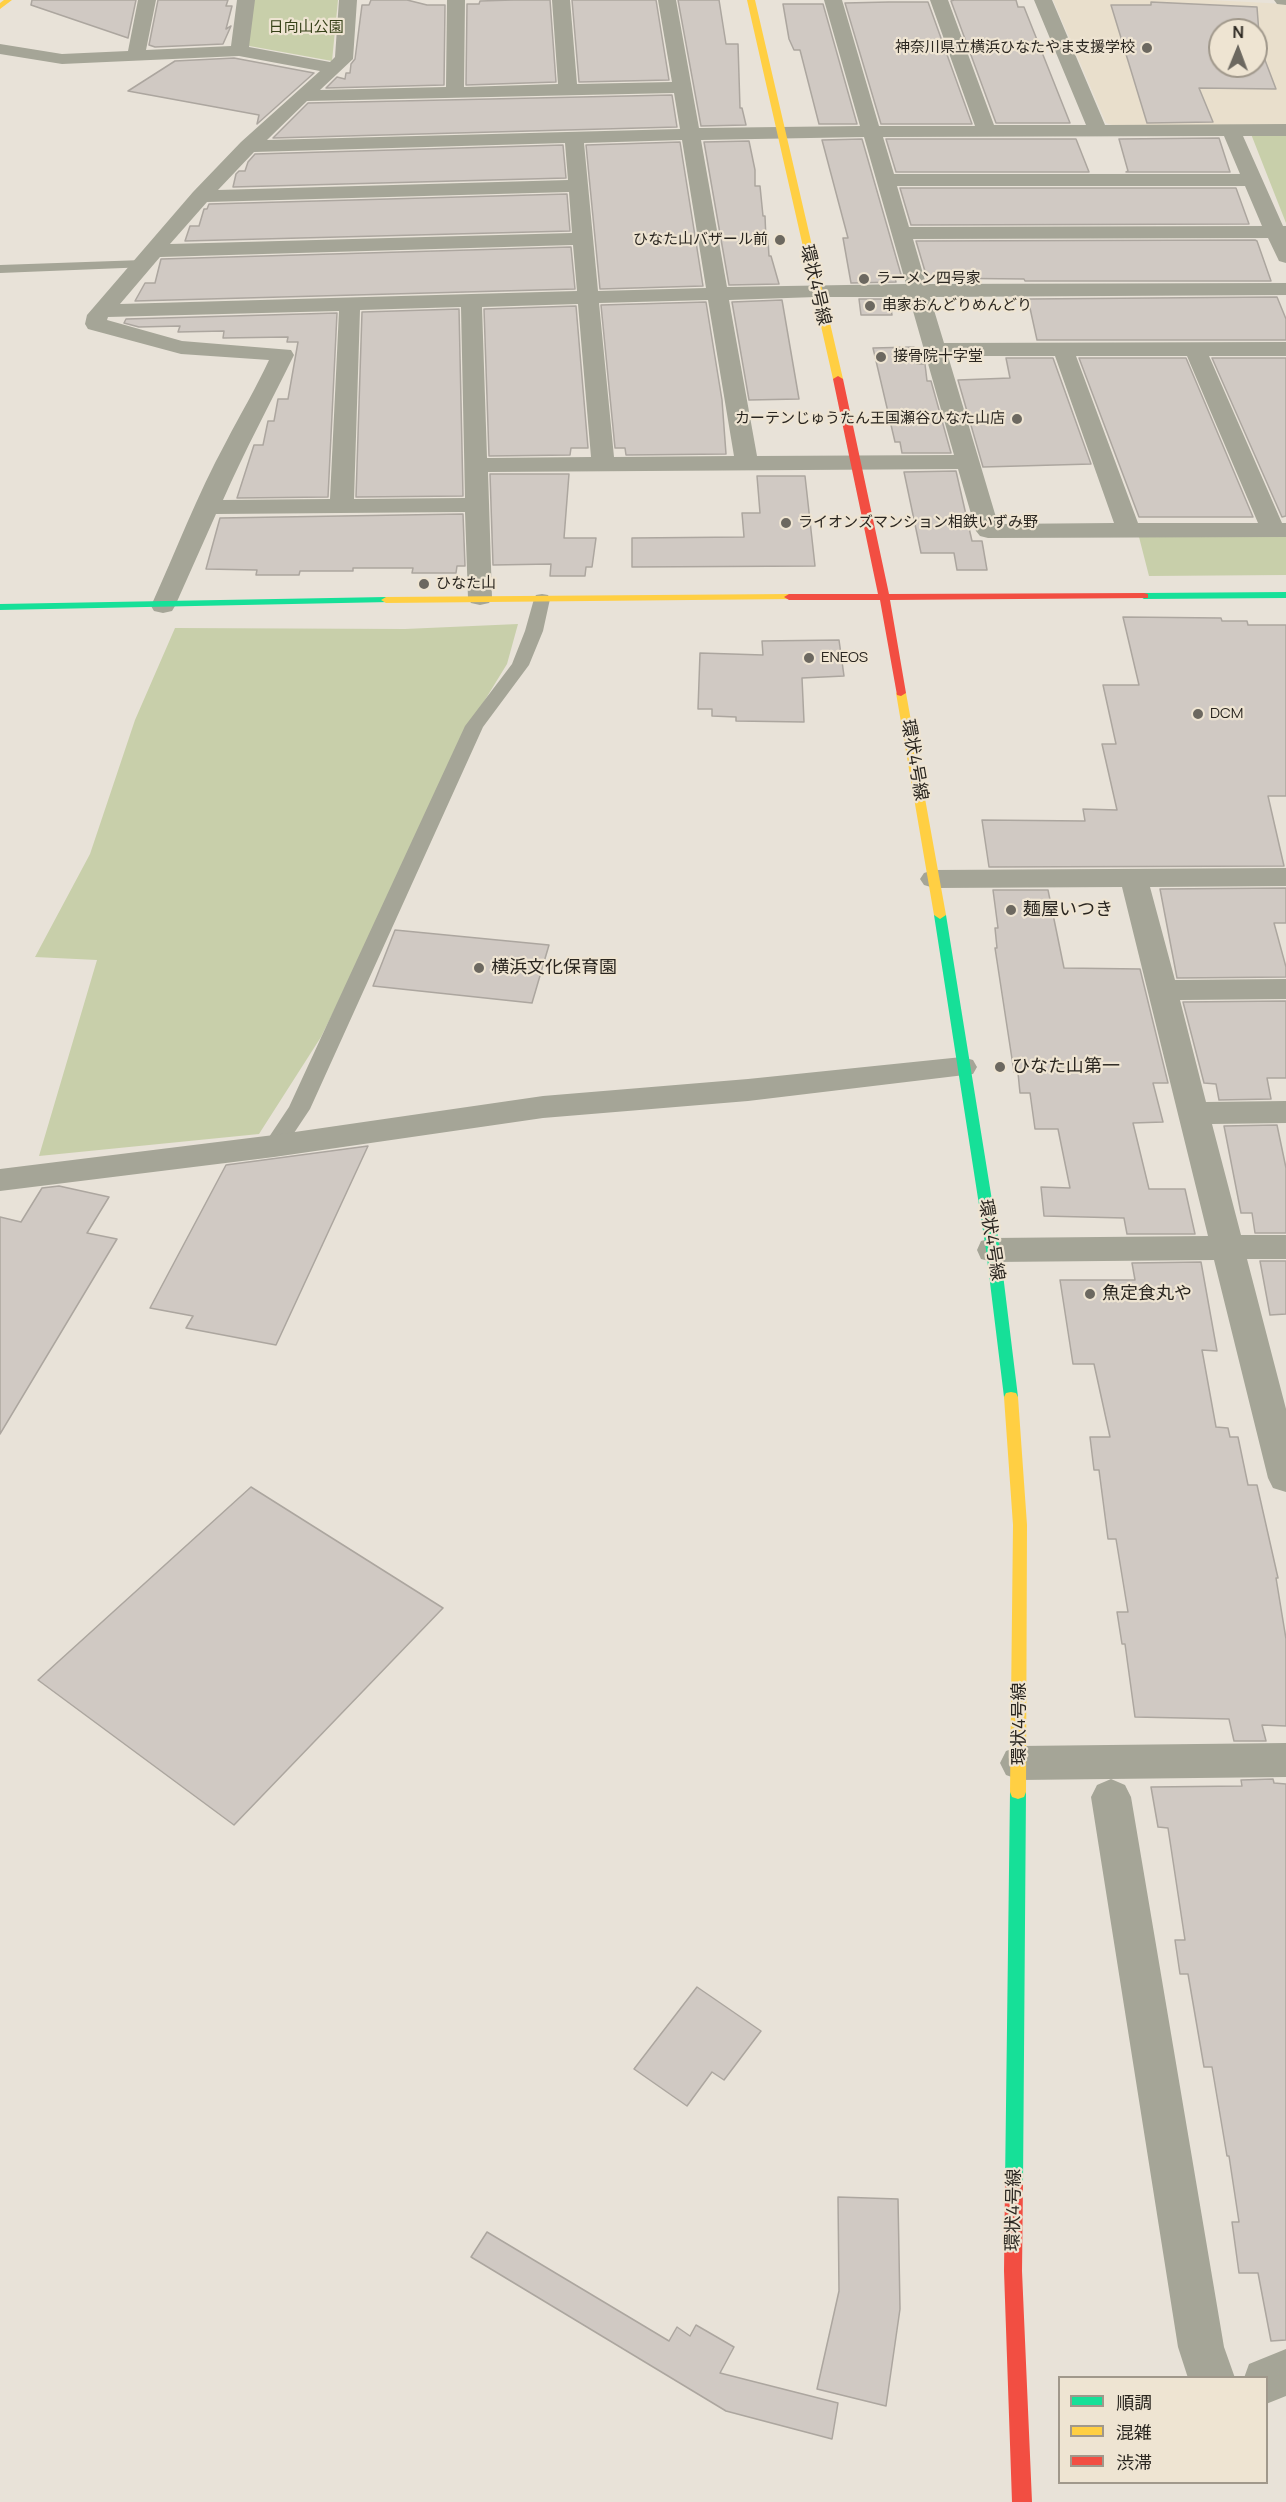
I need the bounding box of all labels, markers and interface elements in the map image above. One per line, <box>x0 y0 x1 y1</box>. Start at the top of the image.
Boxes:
north arrow <box>1208 18 1268 78</box>
park label: 日向山公園 <box>269 19 343 37</box>
text: N <box>1232 21 1244 43</box>
place label: 神奈川県立横浜ひなたやま支援学校 <box>895 39 1135 57</box>
marker: 神奈川県立横浜ひなたやま支援学校 <box>1140 41 1154 55</box>
place label: ひなた山バザール前 <box>633 231 768 249</box>
marker: ひなた山バザール前 <box>773 233 787 247</box>
street label: 環状4号線 <box>795 242 835 328</box>
place label: ラーメン四号家 <box>876 270 981 288</box>
marker: ラーメン四号家 <box>857 272 871 286</box>
place label: 串家おんどりめんどり <box>882 297 1032 315</box>
marker: 串家おんどりめんどり <box>863 299 877 313</box>
place label: 接骨院十字堂 <box>893 348 983 366</box>
marker: 接骨院十字堂 <box>874 350 888 364</box>
place label: カーテンじゅうたん王国瀬谷ひなた山店 <box>735 410 1005 428</box>
marker: カーテンじゅうたん王国瀬谷ひなた山店 <box>1010 412 1024 426</box>
place label: ライオンズマンション相鉄いずみ野 <box>798 514 1038 532</box>
marker: ライオンズマンション相鉄いずみ野 <box>779 516 793 530</box>
place label: ひなた山 <box>436 575 496 593</box>
marker: ひなた山 <box>417 577 431 591</box>
place label: ENEOS <box>821 649 868 667</box>
marker: ENEOS <box>802 651 816 665</box>
place label: DCM <box>1210 705 1243 723</box>
marker: DCM <box>1191 707 1205 721</box>
street label: 環状4号線 <box>896 717 932 803</box>
place label: 麺屋いつき <box>1023 899 1113 921</box>
marker: 麺屋いつき <box>1004 903 1018 917</box>
place label: 横浜文化保育園 <box>491 957 617 979</box>
marker: 横浜文化保育園 <box>472 961 486 975</box>
place label: ひなた山第一 <box>1012 1056 1120 1078</box>
marker: ひなた山第一 <box>993 1060 1007 1074</box>
street label: 環状4号線 <box>974 1198 1008 1282</box>
place label: 魚定食丸や <box>1102 1283 1192 1305</box>
marker: 魚定食丸や <box>1083 1287 1097 1301</box>
street label: 環状4号線 <box>1009 1683 1031 1765</box>
street label: 環状4号線 <box>1002 2169 1026 2251</box>
legend <box>1058 2376 1268 2484</box>
text: 順調 <box>1116 2390 1152 2414</box>
text: 混雑 <box>1116 2420 1152 2444</box>
text: 渋滞 <box>1116 2450 1152 2474</box>

